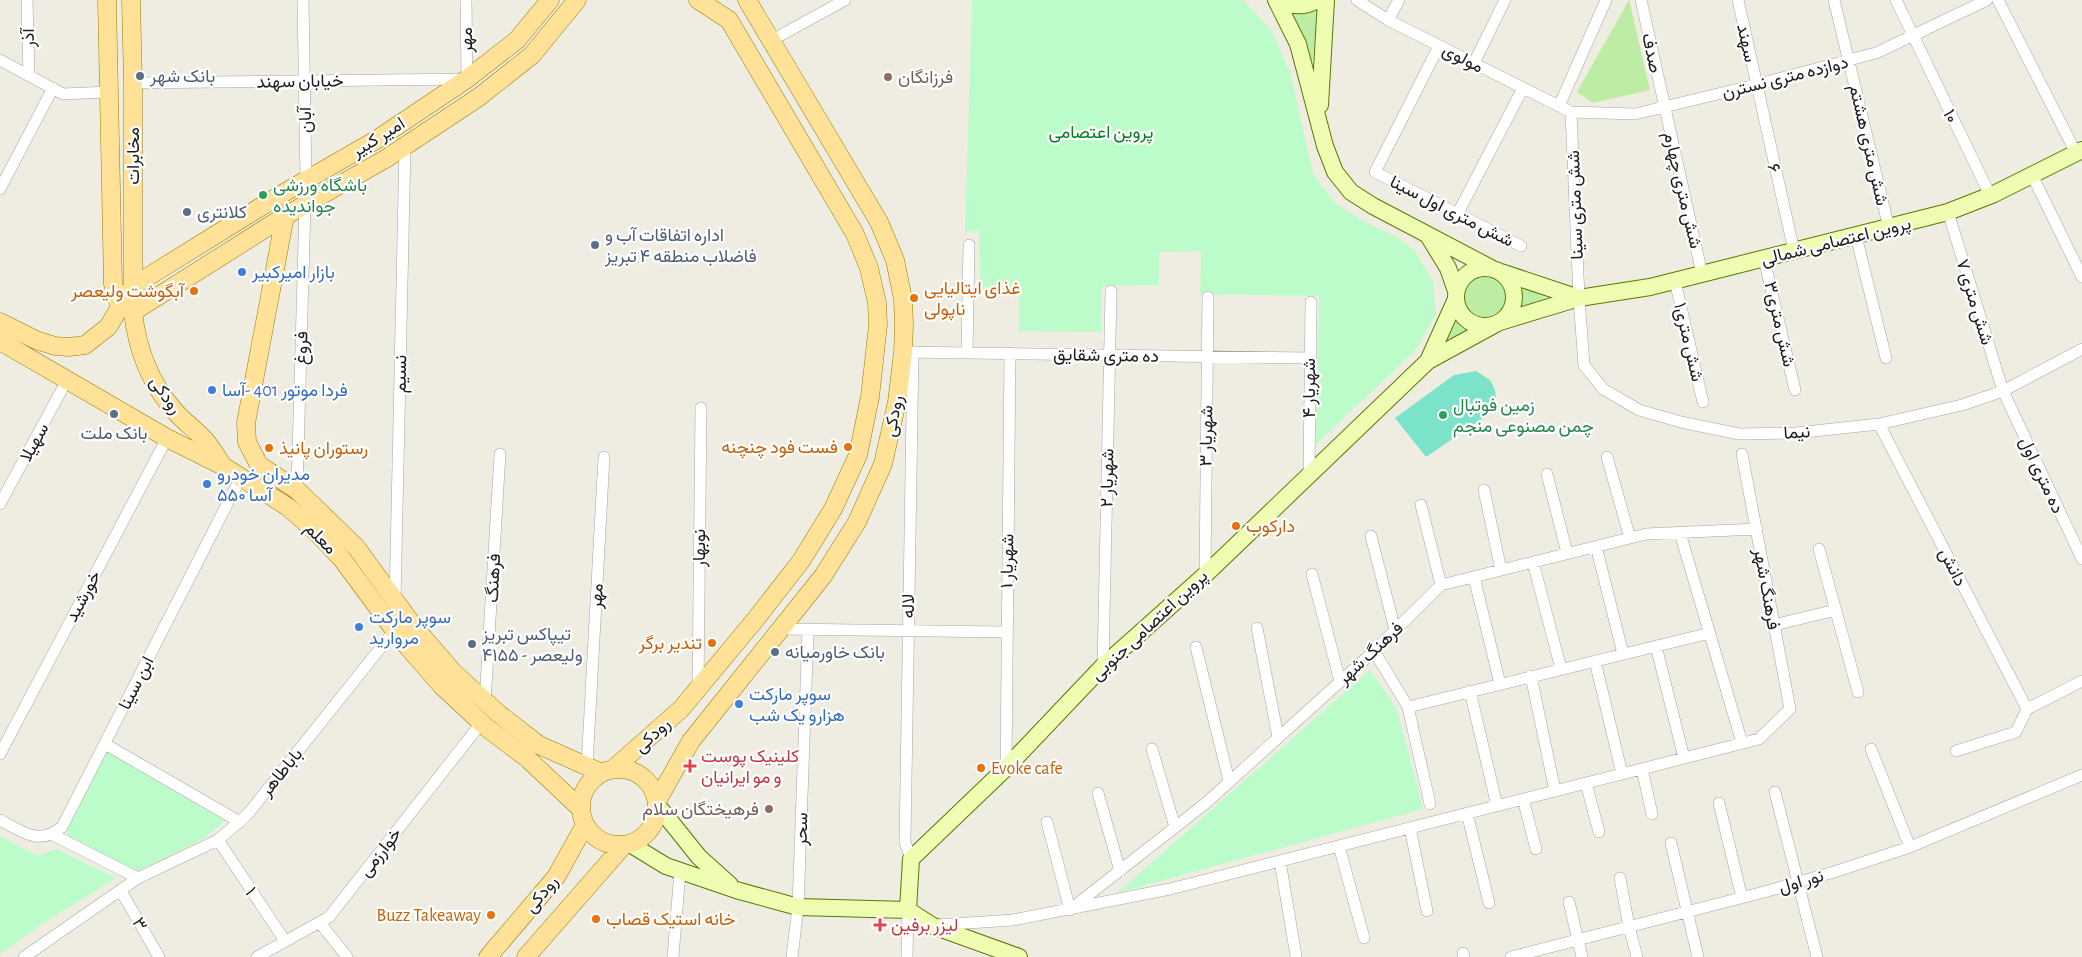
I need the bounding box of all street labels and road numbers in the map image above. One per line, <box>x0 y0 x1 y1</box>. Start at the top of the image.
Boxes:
street label: سهند <box>1732 22 1759 64</box>
street label: آذر <box>19 27 39 49</box>
street label: مهر <box>458 27 477 54</box>
street label: صدف <box>1638 32 1664 75</box>
street label: مولوی <box>1439 41 1486 78</box>
street label: دوازده متری نسترن <box>1720 54 1851 103</box>
street label: خیابان سهند <box>256 72 344 93</box>
street label: شش متری هشتم <box>1843 83 1891 208</box>
street label: آبان <box>296 105 315 133</box>
street label: ۱۰ <box>1939 107 1961 126</box>
street label: امیر کبیر <box>348 115 409 163</box>
street label: مخابرات <box>125 127 144 185</box>
street label: شش متری چهارم <box>1658 130 1704 251</box>
street label: شش متری سینا <box>1565 150 1588 260</box>
street label: ۶ <box>1763 162 1783 175</box>
street label: شش متری اول سینا <box>1386 173 1516 252</box>
street label: پروین اعتصامی شمالی <box>1759 215 1914 271</box>
street label: ۷ شش متری <box>1952 257 1996 348</box>
street label: شش متری۳ <box>1759 280 1798 369</box>
street label: شش متری۱ <box>1669 301 1706 384</box>
street label: فروغ <box>292 331 314 365</box>
street label: ده متری شقایق <box>1053 346 1159 367</box>
street label: نسیم <box>392 355 412 393</box>
street label: شهریار ۴ <box>1301 358 1320 418</box>
street label: رودکی <box>145 373 185 419</box>
street label: رودکى <box>881 394 908 439</box>
street label: شهریار ۳ <box>1197 405 1218 467</box>
street label: سهیلا <box>17 420 53 465</box>
street label: نیما <box>1783 423 1811 443</box>
street label: ده متری اول <box>2015 434 2067 517</box>
street label: شهریار ۲ <box>1098 448 1119 508</box>
street label: معلم <box>299 519 340 560</box>
street label: نوبهار <box>691 529 710 568</box>
street label: شهریار ۱ <box>999 533 1018 589</box>
street label: دانش <box>1934 545 1969 590</box>
street label: فرهنگ شهر <box>1749 546 1783 631</box>
street label: فرهنگ <box>483 553 505 603</box>
street label: پروین اعتصامی جنوبی <box>1088 567 1213 686</box>
street label: خورشید <box>63 568 106 626</box>
street label: مهر <box>587 583 608 610</box>
street label: لاله <box>900 593 918 619</box>
street label: فرهنگ شهر <box>1333 618 1408 690</box>
street label: ابن سینا <box>116 654 159 713</box>
street label: رودکى <box>631 715 675 757</box>
street label: باباطاهر <box>257 745 307 801</box>
street label: سحر <box>792 812 813 847</box>
street label: خوارزمی <box>356 825 406 881</box>
street label: نور اول <box>1777 867 1826 898</box>
street label: رودکی <box>522 873 563 917</box>
street label: ۱ <box>241 884 259 899</box>
street label: ۳ <box>128 915 150 934</box>

